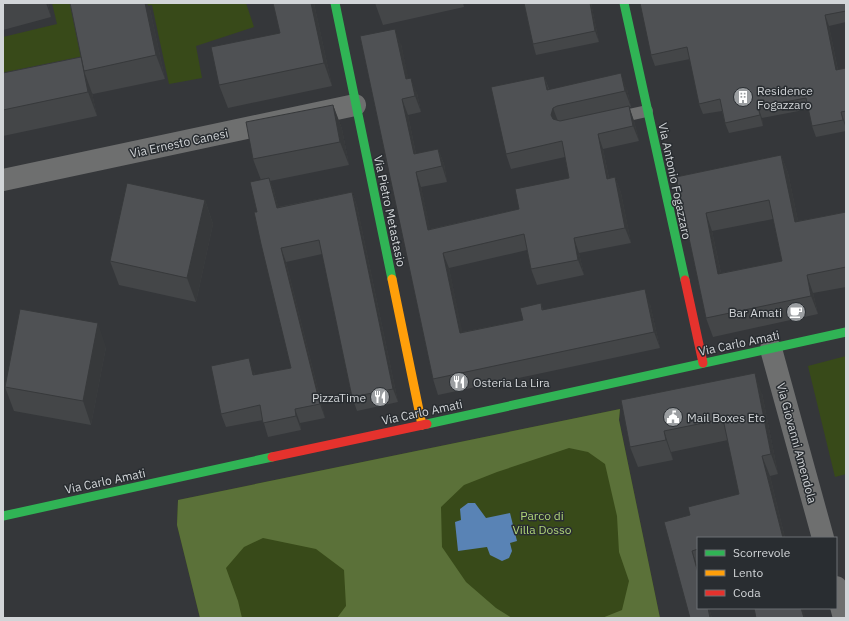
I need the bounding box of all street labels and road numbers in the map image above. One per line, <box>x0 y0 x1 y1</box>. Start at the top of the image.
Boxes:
street label: Via Antonio Fogazzaro <box>655 121 695 241</box>
street label: Via Ernesto Canesi <box>129 125 229 161</box>
street label: Via Pietro Metastasio <box>371 154 409 268</box>
street label: Via Carlo Amati <box>697 327 781 359</box>
street label: Via Giovanni Amendola <box>774 381 820 505</box>
street label: Via Carlo Amati <box>380 396 464 428</box>
street label: Via Carlo Amati <box>63 465 147 497</box>

